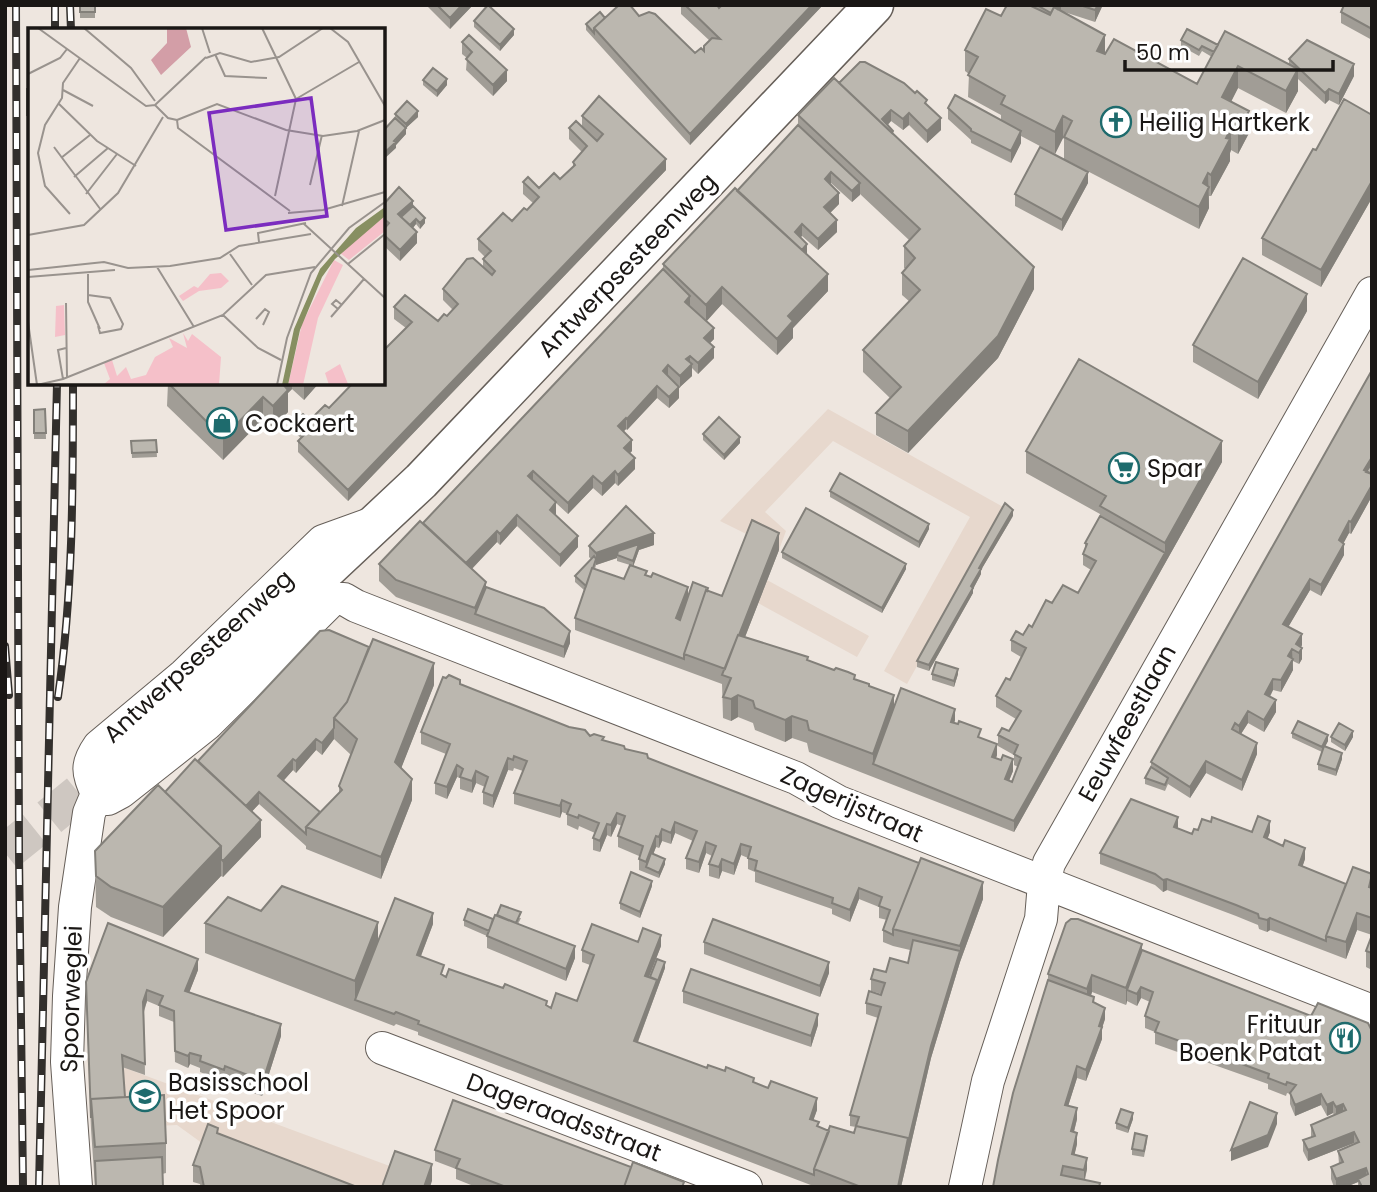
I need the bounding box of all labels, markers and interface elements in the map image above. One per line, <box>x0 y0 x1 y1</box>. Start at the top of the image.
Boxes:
inset map <box>28 28 385 385</box>
scale bar <box>1125 28 1333 72</box>
text: 50 m <box>1136 38 1190 67</box>
church icon: Heilig Hartkerk <box>1099 105 1133 139</box>
place label: Heilig Hartkerk <box>1139 106 1311 139</box>
street label: Antwerpsesteenweg <box>530 166 724 364</box>
shop icon: Cockaert <box>205 406 239 440</box>
place label: Cockaert <box>245 407 355 440</box>
supermarket icon: Spar <box>1107 451 1141 485</box>
place label: Spar <box>1147 452 1203 485</box>
street label: Antwerpsesteenweg <box>96 562 300 750</box>
street label: Eeuwfeestlaan <box>1070 639 1184 807</box>
street label: Zagerijstraat <box>776 758 928 850</box>
street label: Spoorweglei <box>52 925 90 1073</box>
place label: Frituur Boenk Patat <box>1179 1008 1322 1069</box>
restaurant icon: Frituur Boenk Patat <box>1328 1021 1362 1055</box>
street label: Dageraadsstraat <box>462 1065 666 1169</box>
place label: Basisschool Het Spoor <box>168 1066 309 1127</box>
school or university icon: Basisschool Het Spoor <box>128 1079 162 1113</box>

